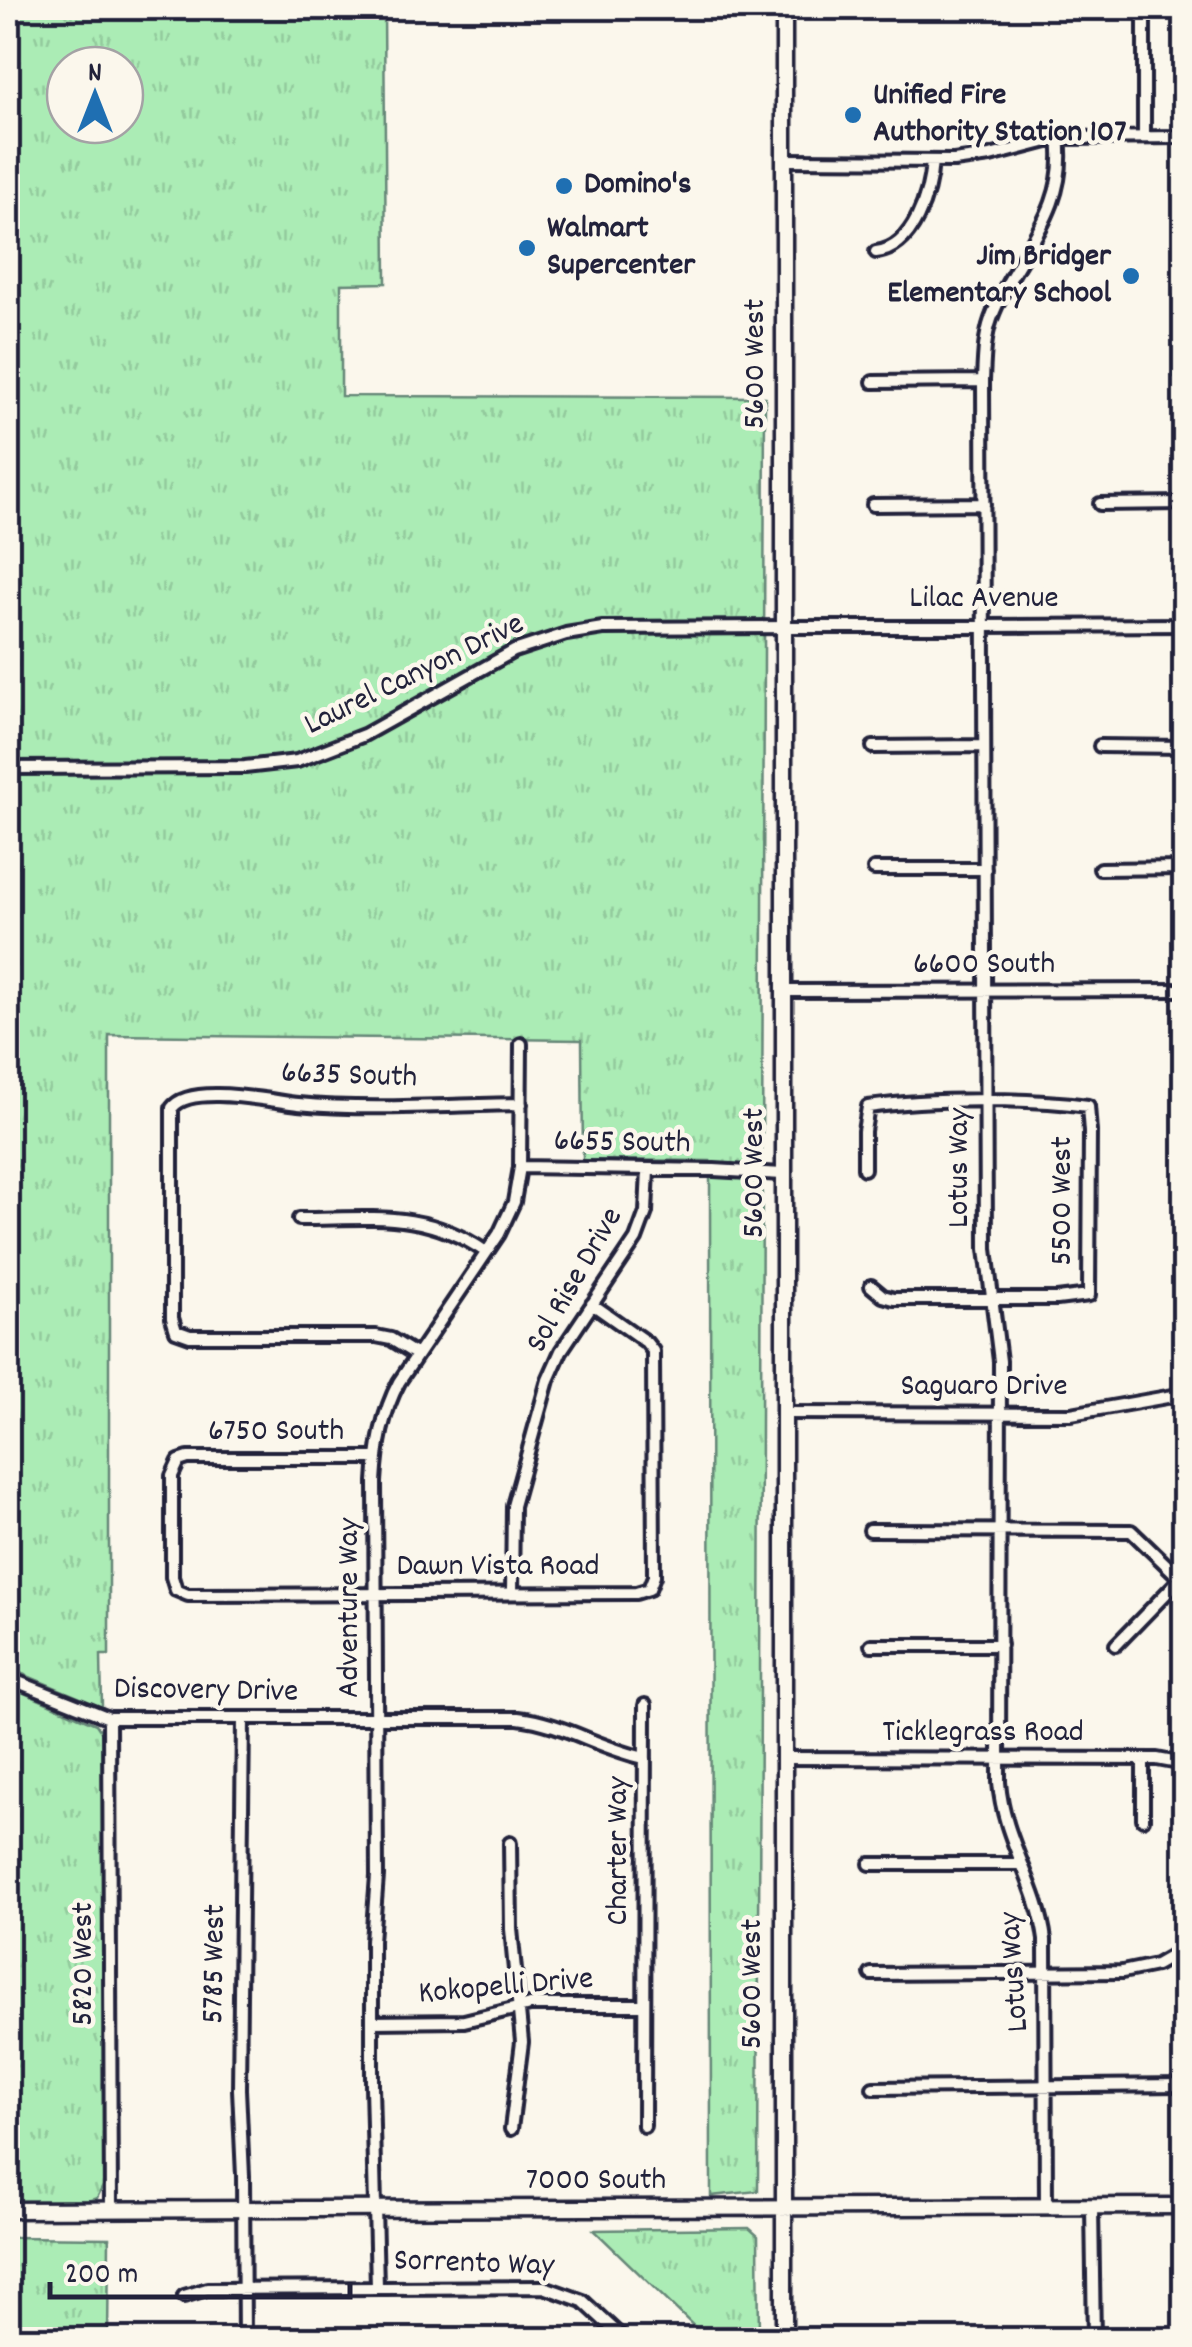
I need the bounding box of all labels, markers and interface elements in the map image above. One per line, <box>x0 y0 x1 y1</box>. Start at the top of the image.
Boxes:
north arrow <box>45 45 145 145</box>
text: N <box>88 55 102 95</box>
place label: Unified Fire Authority Station 107 <box>873 74 1126 157</box>
marker: Unified Fire Authority Station 107 <box>842 104 864 126</box>
place label: Domino's <box>584 163 691 209</box>
marker: Domino's <box>553 175 575 197</box>
place label: Walmart Supercenter <box>547 207 696 290</box>
place label: Jim Bridger Elementary School <box>887 235 1112 318</box>
marker: Walmart Supercenter <box>516 237 538 259</box>
marker: Jim Bridger Elementary School <box>1120 265 1142 287</box>
street label: 5600 West <box>734 299 780 429</box>
street label: Lilac Avenue <box>909 577 1059 623</box>
street label: Laurel Canyon Drive <box>297 603 533 749</box>
street label: 6600 South <box>913 943 1055 989</box>
street label: 6635 South <box>280 1052 418 1102</box>
street label: Lotus Way <box>938 1107 984 1228</box>
street label: 5600 West <box>733 1108 779 1238</box>
street label: 6655 South <box>553 1120 691 1168</box>
street label: 5500 West <box>1041 1136 1087 1266</box>
street label: Sol Rise Drive <box>516 1200 636 1362</box>
street label: Saguaro Drive <box>900 1365 1068 1411</box>
street label: 6750 South <box>208 1410 344 1456</box>
street label: Adventure Way <box>328 1517 374 1698</box>
street label: Dawn Vista Road <box>397 1545 599 1591</box>
street label: Discovery Drive <box>114 1667 298 1717</box>
street label: Ticklegrass Road <box>882 1711 1084 1757</box>
street label: Charter Way <box>597 1776 643 1925</box>
street label: 5820 West <box>62 1902 108 2026</box>
street label: 5785 West <box>192 1904 240 2024</box>
street label: Lotus Way <box>989 1909 1043 2033</box>
street label: 5600 West <box>731 1919 777 2049</box>
street label: Kokopelli Drive <box>417 1957 595 2019</box>
street label: 7000 South <box>526 2159 666 2205</box>
scale bar <box>50 2237 350 2299</box>
street label: Sorrento Way <box>393 2239 556 2291</box>
text: 200 m <box>65 2255 138 2298</box>

